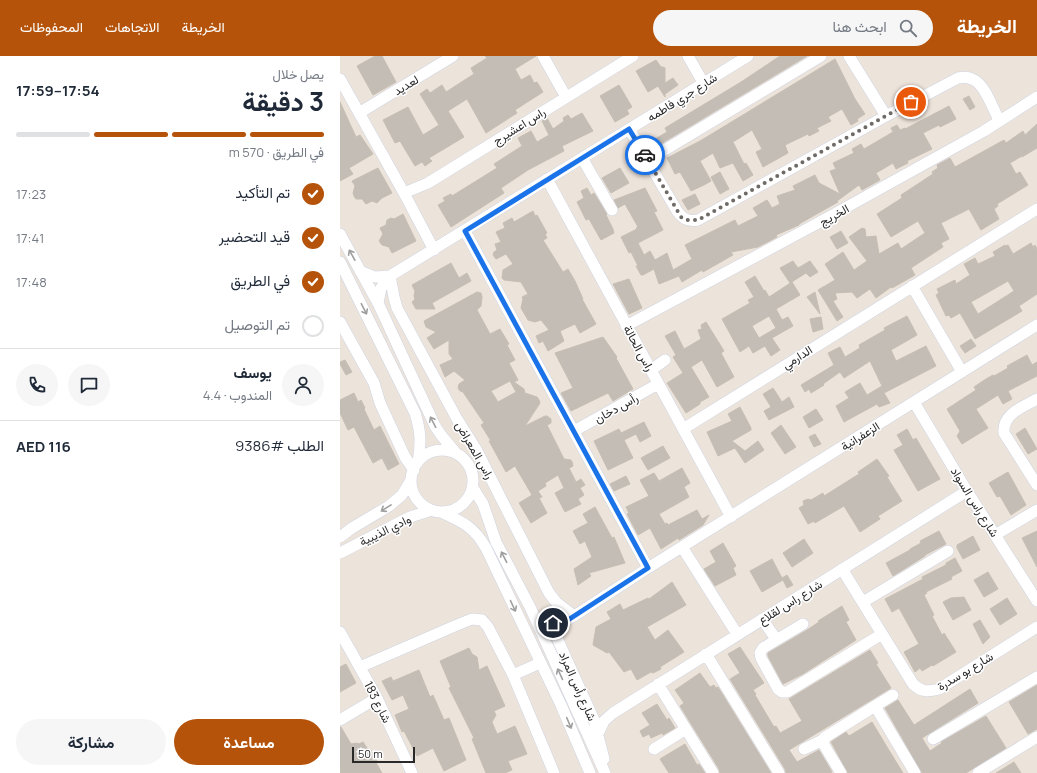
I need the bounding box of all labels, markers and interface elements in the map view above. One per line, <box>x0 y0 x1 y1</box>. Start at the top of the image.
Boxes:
search box <box>653 10 933 46</box>
text: الخريطة <box>957 13 1017 39</box>
text: ابحث هنا <box>832 16 887 37</box>
text: المحفوظات <box>20 17 83 36</box>
text: الاتجاهات <box>105 17 159 36</box>
text: الخريطة <box>181 17 225 36</box>
icon: search <box>897 17 919 39</box>
text: يصل خلال <box>273 65 324 83</box>
street label: شارع جري فاطمه <box>644 69 721 127</box>
street label: لعديد <box>390 71 422 99</box>
text: 17:54–17:59 <box>16 80 100 101</box>
text: 3 دقيقة <box>242 83 324 119</box>
pin <box>894 85 928 119</box>
icon: bag <box>900 91 922 113</box>
street label: راس اعشيرج <box>489 103 549 150</box>
courier <box>625 135 665 175</box>
text: في الطريق · 570 m <box>229 143 324 161</box>
icon: car <box>634 144 656 166</box>
text: تم التأكيد <box>235 182 290 203</box>
icon: check <box>302 183 324 205</box>
text: 17:23 <box>16 185 46 203</box>
street label: الخريج <box>816 200 852 231</box>
text: قيد التحضير <box>219 226 290 247</box>
icon: check <box>302 227 324 249</box>
text: 17:41 <box>16 229 44 247</box>
one-way arrow <box>347 249 355 261</box>
text: في الطريق <box>230 270 290 291</box>
icon: check <box>302 271 324 293</box>
text: 17:48 <box>16 273 47 291</box>
one-way arrow <box>361 303 368 315</box>
text: تم التوصيل <box>224 314 290 335</box>
street label: راس الحالة <box>619 322 659 374</box>
street label: الدارمي <box>779 341 817 375</box>
text: يوسف <box>234 362 272 383</box>
button: phone <box>16 364 58 406</box>
button: chat <box>68 364 110 406</box>
button: person <box>282 364 324 406</box>
text: المندوب · 4.4 <box>203 386 272 404</box>
street label: رأس دخان <box>591 389 641 427</box>
one-way arrow <box>429 416 436 428</box>
street label: الزعفرانية <box>837 417 883 455</box>
street label: راس المعراض <box>452 418 498 482</box>
text: الطلب #9386 <box>235 435 324 456</box>
text: AED 116 <box>16 436 71 457</box>
street label: شارع راس السواد <box>946 464 1003 541</box>
one-way arrow <box>381 504 392 512</box>
street label: وادي الذيبية <box>356 510 415 552</box>
one-way arrow <box>500 551 507 563</box>
street label: شارع راس لقلاع <box>755 576 826 629</box>
one-way arrow <box>510 599 517 611</box>
pin <box>536 606 570 640</box>
icon: home <box>542 612 564 634</box>
street label: شارع رأس المراد <box>554 648 601 724</box>
street label: شارع بو سدرة <box>934 648 997 695</box>
one-way arrow <box>556 668 563 680</box>
street label: شارع 183 <box>359 678 396 726</box>
one-way arrow <box>566 717 573 729</box>
button: مشاركة <box>16 719 166 765</box>
button: مساعدة <box>174 719 324 765</box>
scale bar <box>352 745 415 764</box>
text: 50 m <box>358 746 383 761</box>

